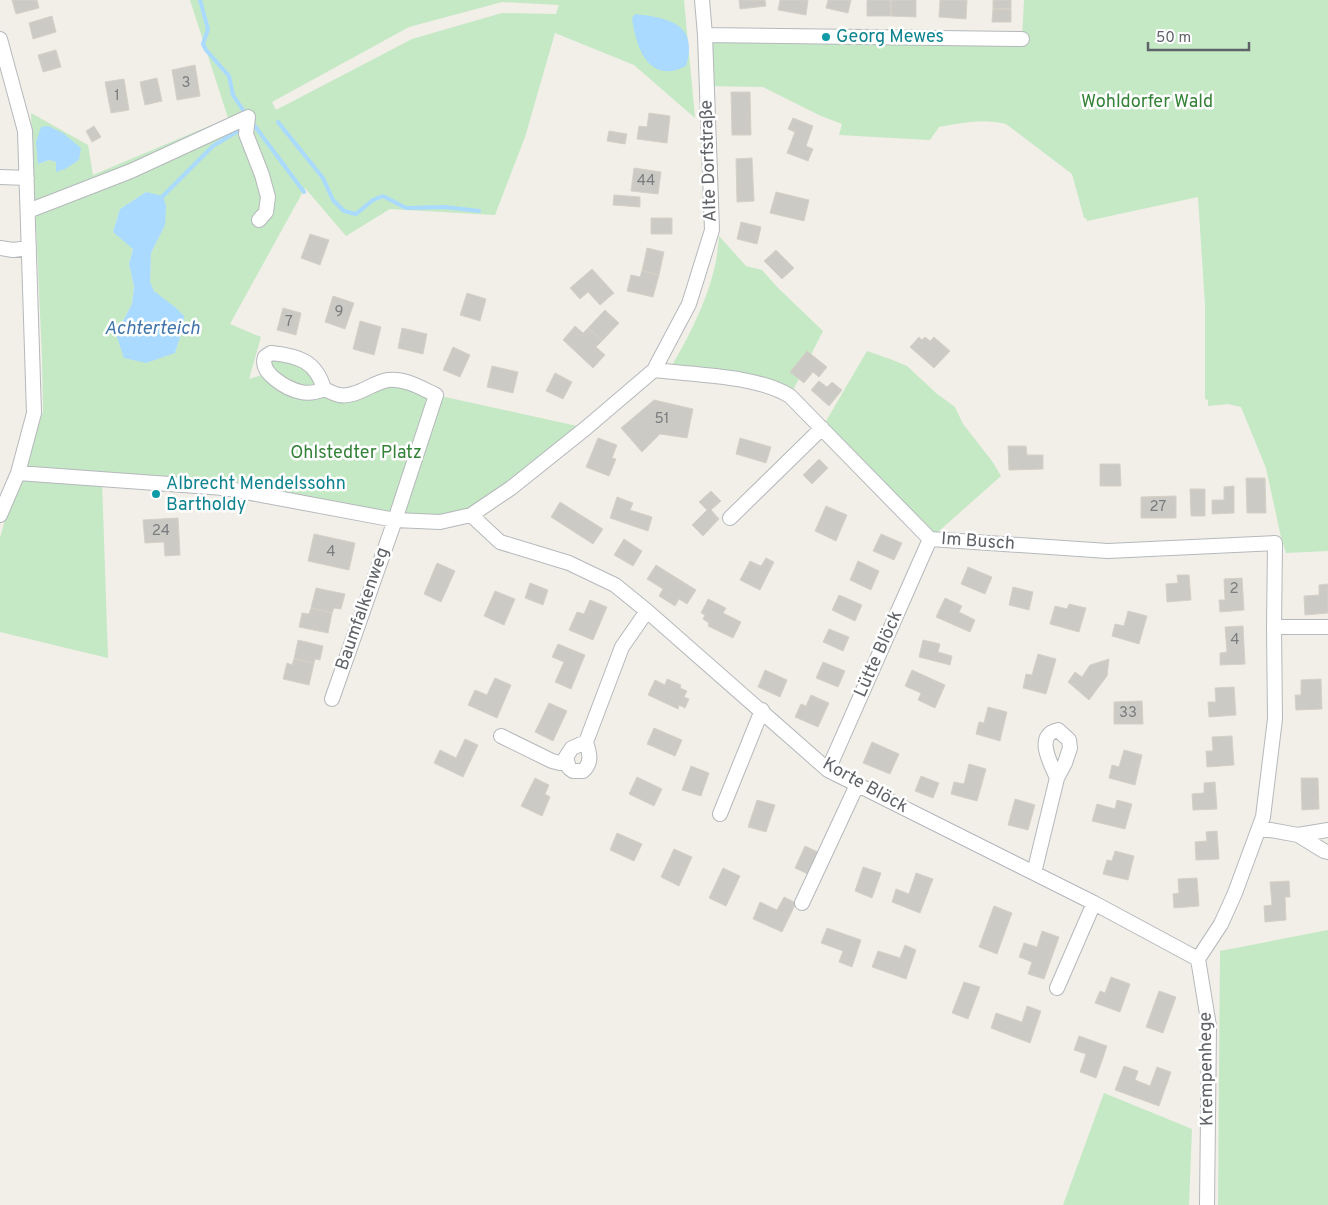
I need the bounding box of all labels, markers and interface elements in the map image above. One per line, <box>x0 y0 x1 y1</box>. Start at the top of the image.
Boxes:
scale bar <box>1148 20 1249 52</box>
place label: Georg Mewes <box>836 26 944 49</box>
text: 50 m <box>1156 29 1191 48</box>
marker: Georg Mewes <box>820 31 832 43</box>
house number: 3 <box>181 74 191 93</box>
house number: 1 <box>114 87 120 106</box>
park label: Wohldorfer Wald <box>1081 91 1213 114</box>
street label: Alte Dorfstraße <box>695 99 723 223</box>
house number: 44 <box>637 172 655 191</box>
house number: 9 <box>335 303 343 322</box>
house number: 7 <box>285 313 293 332</box>
water label: Achterteich <box>104 317 200 341</box>
house number: 51 <box>655 410 669 429</box>
park label: Ohlstedter Platz <box>290 442 422 465</box>
place label: Albrecht Mendelssohn Bartholdy <box>166 473 346 517</box>
marker: Albrecht Mendelssohn Bartholdy <box>150 488 162 500</box>
house number: 27 <box>1150 498 1167 517</box>
house number: 24 <box>152 522 170 541</box>
street label: Im Busch <box>940 528 1016 556</box>
house number: 4 <box>326 543 336 562</box>
street label: Baumfalkenweg <box>331 544 395 674</box>
house number: 2 <box>1229 580 1239 599</box>
street label: Lütte Blöck <box>850 607 908 701</box>
house number: 4 <box>1230 631 1240 650</box>
house number: 33 <box>1119 704 1137 723</box>
street label: Korte Blöck <box>818 753 912 819</box>
street label: Krempenhege <box>1195 1012 1219 1126</box>

